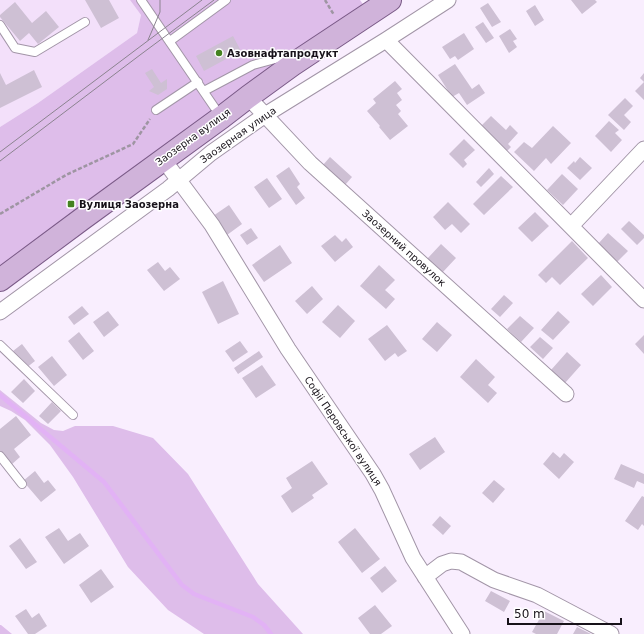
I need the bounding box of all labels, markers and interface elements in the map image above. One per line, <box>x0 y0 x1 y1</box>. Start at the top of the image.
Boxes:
marker: Азовнафтапродукт <box>214 48 224 58</box>
place label: Азовнафтапродукт <box>227 48 338 59</box>
street label: Заозерная улица <box>198 105 278 165</box>
street label: Заозерна вулиця <box>153 106 233 168</box>
marker: Вулиця Заозерна <box>66 199 76 209</box>
place label: Вулиця Заозерна <box>79 199 179 210</box>
street label: Заозерний провулок <box>360 208 448 288</box>
street label: Софіі Перовської вулиця <box>302 374 384 488</box>
scale bar <box>508 600 621 626</box>
text: 50 m <box>514 607 545 621</box>

